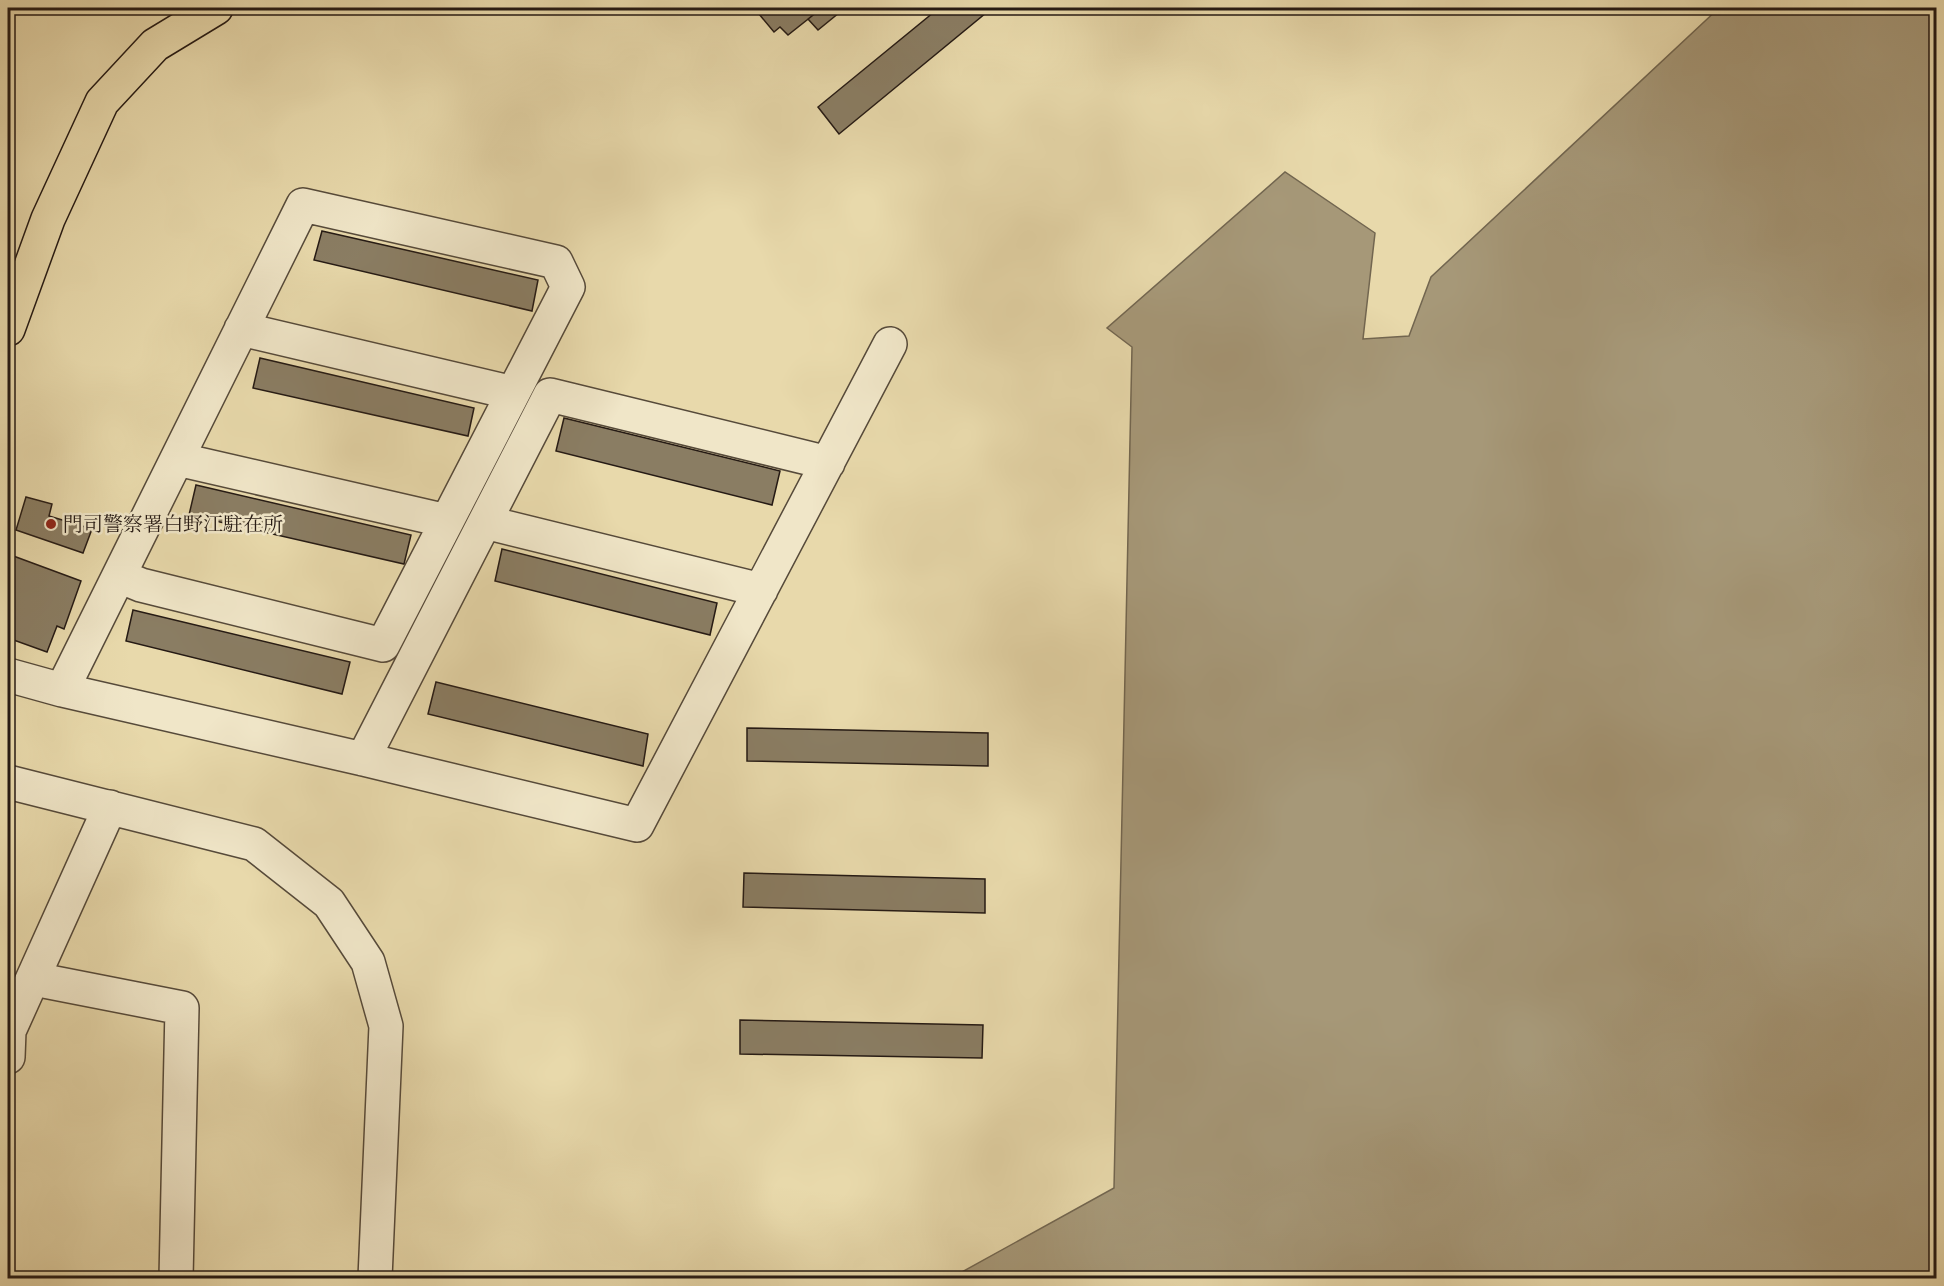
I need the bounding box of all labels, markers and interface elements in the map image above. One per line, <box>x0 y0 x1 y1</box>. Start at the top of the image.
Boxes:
place label: 門司警察署白野江駐在所 <box>63 512 283 536</box>
marker: 門司警察署白野江駐在所 <box>44 517 58 531</box>

